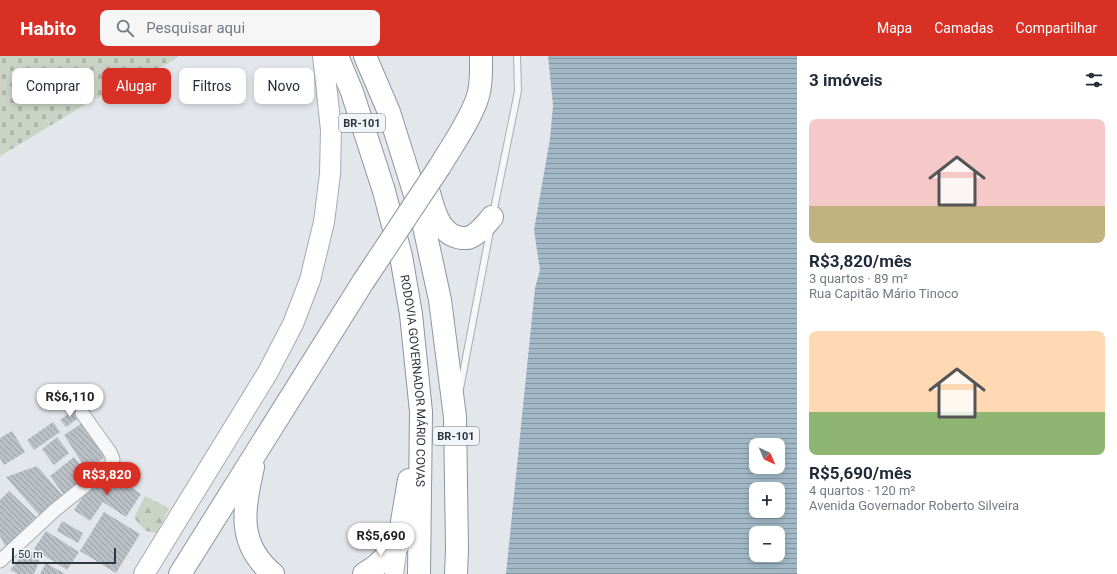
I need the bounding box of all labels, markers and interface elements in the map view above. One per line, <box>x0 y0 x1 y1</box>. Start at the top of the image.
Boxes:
search box <box>100 10 380 46</box>
text: Habito <box>20 17 76 40</box>
icon: search <box>114 17 136 39</box>
text: Pesquisar aqui <box>146 19 245 37</box>
text: Mapa <box>877 20 912 36</box>
text: Camadas <box>934 20 994 36</box>
text: Compartilhar <box>1016 20 1097 36</box>
chip: Comprar <box>12 68 94 104</box>
chip: Alugar <box>102 68 171 104</box>
chip: Filtros <box>179 68 246 104</box>
chip: Novo <box>254 68 314 104</box>
icon: filters <box>1083 69 1105 91</box>
text: 3 imóveis <box>809 70 883 90</box>
road number: BR-101 <box>339 114 385 132</box>
icon: home <box>921 145 993 217</box>
text: R$3,820/mês <box>809 251 912 271</box>
text: 3 quartos · 89 m² <box>809 271 908 286</box>
street label: RODOVIA GOVERNADOR MÁRIO COVAS <box>397 274 429 487</box>
text: Rua Capitão Mário Tinoco <box>809 286 959 301</box>
icon: home <box>921 357 993 429</box>
pin: R$6,110 <box>33 384 107 418</box>
text: R$6,110 <box>46 389 94 404</box>
road number: BR-101 <box>433 427 479 445</box>
north arrow <box>749 438 785 474</box>
map controls <box>749 438 785 562</box>
pin: R$3,820 <box>70 462 144 496</box>
text: R$5,690/mês <box>809 463 912 483</box>
text: R$3,820 <box>83 467 131 482</box>
button: + <box>749 482 785 518</box>
text: 4 quartos · 120 m² <box>809 483 915 498</box>
text: Avenida Governador Roberto Silveira <box>809 498 1019 513</box>
pin: R$5,690 <box>344 523 418 557</box>
button: − <box>749 526 785 562</box>
text: R$5,690 <box>357 528 405 543</box>
scale bar <box>12 546 116 565</box>
text: 50 m <box>18 548 43 561</box>

